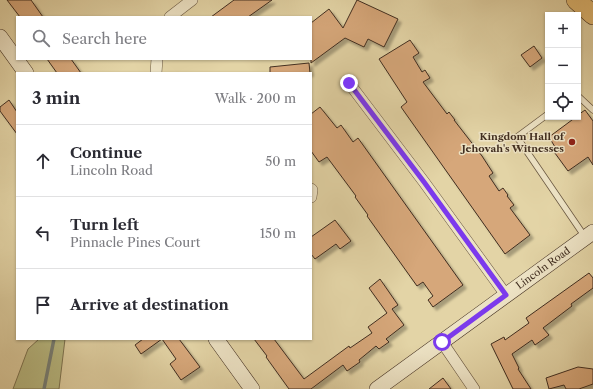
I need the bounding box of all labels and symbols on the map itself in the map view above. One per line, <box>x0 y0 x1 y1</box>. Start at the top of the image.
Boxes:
route end <box>340 74 358 92</box>
place label: Kingdom Hall of Jehovah's Witnesses <box>460 130 566 155</box>
marker: Kingdom Hall of Jehovah's Witnesses <box>567 137 577 147</box>
street label: Lincoln Road <box>513 244 573 292</box>
route start <box>433 333 451 351</box>

